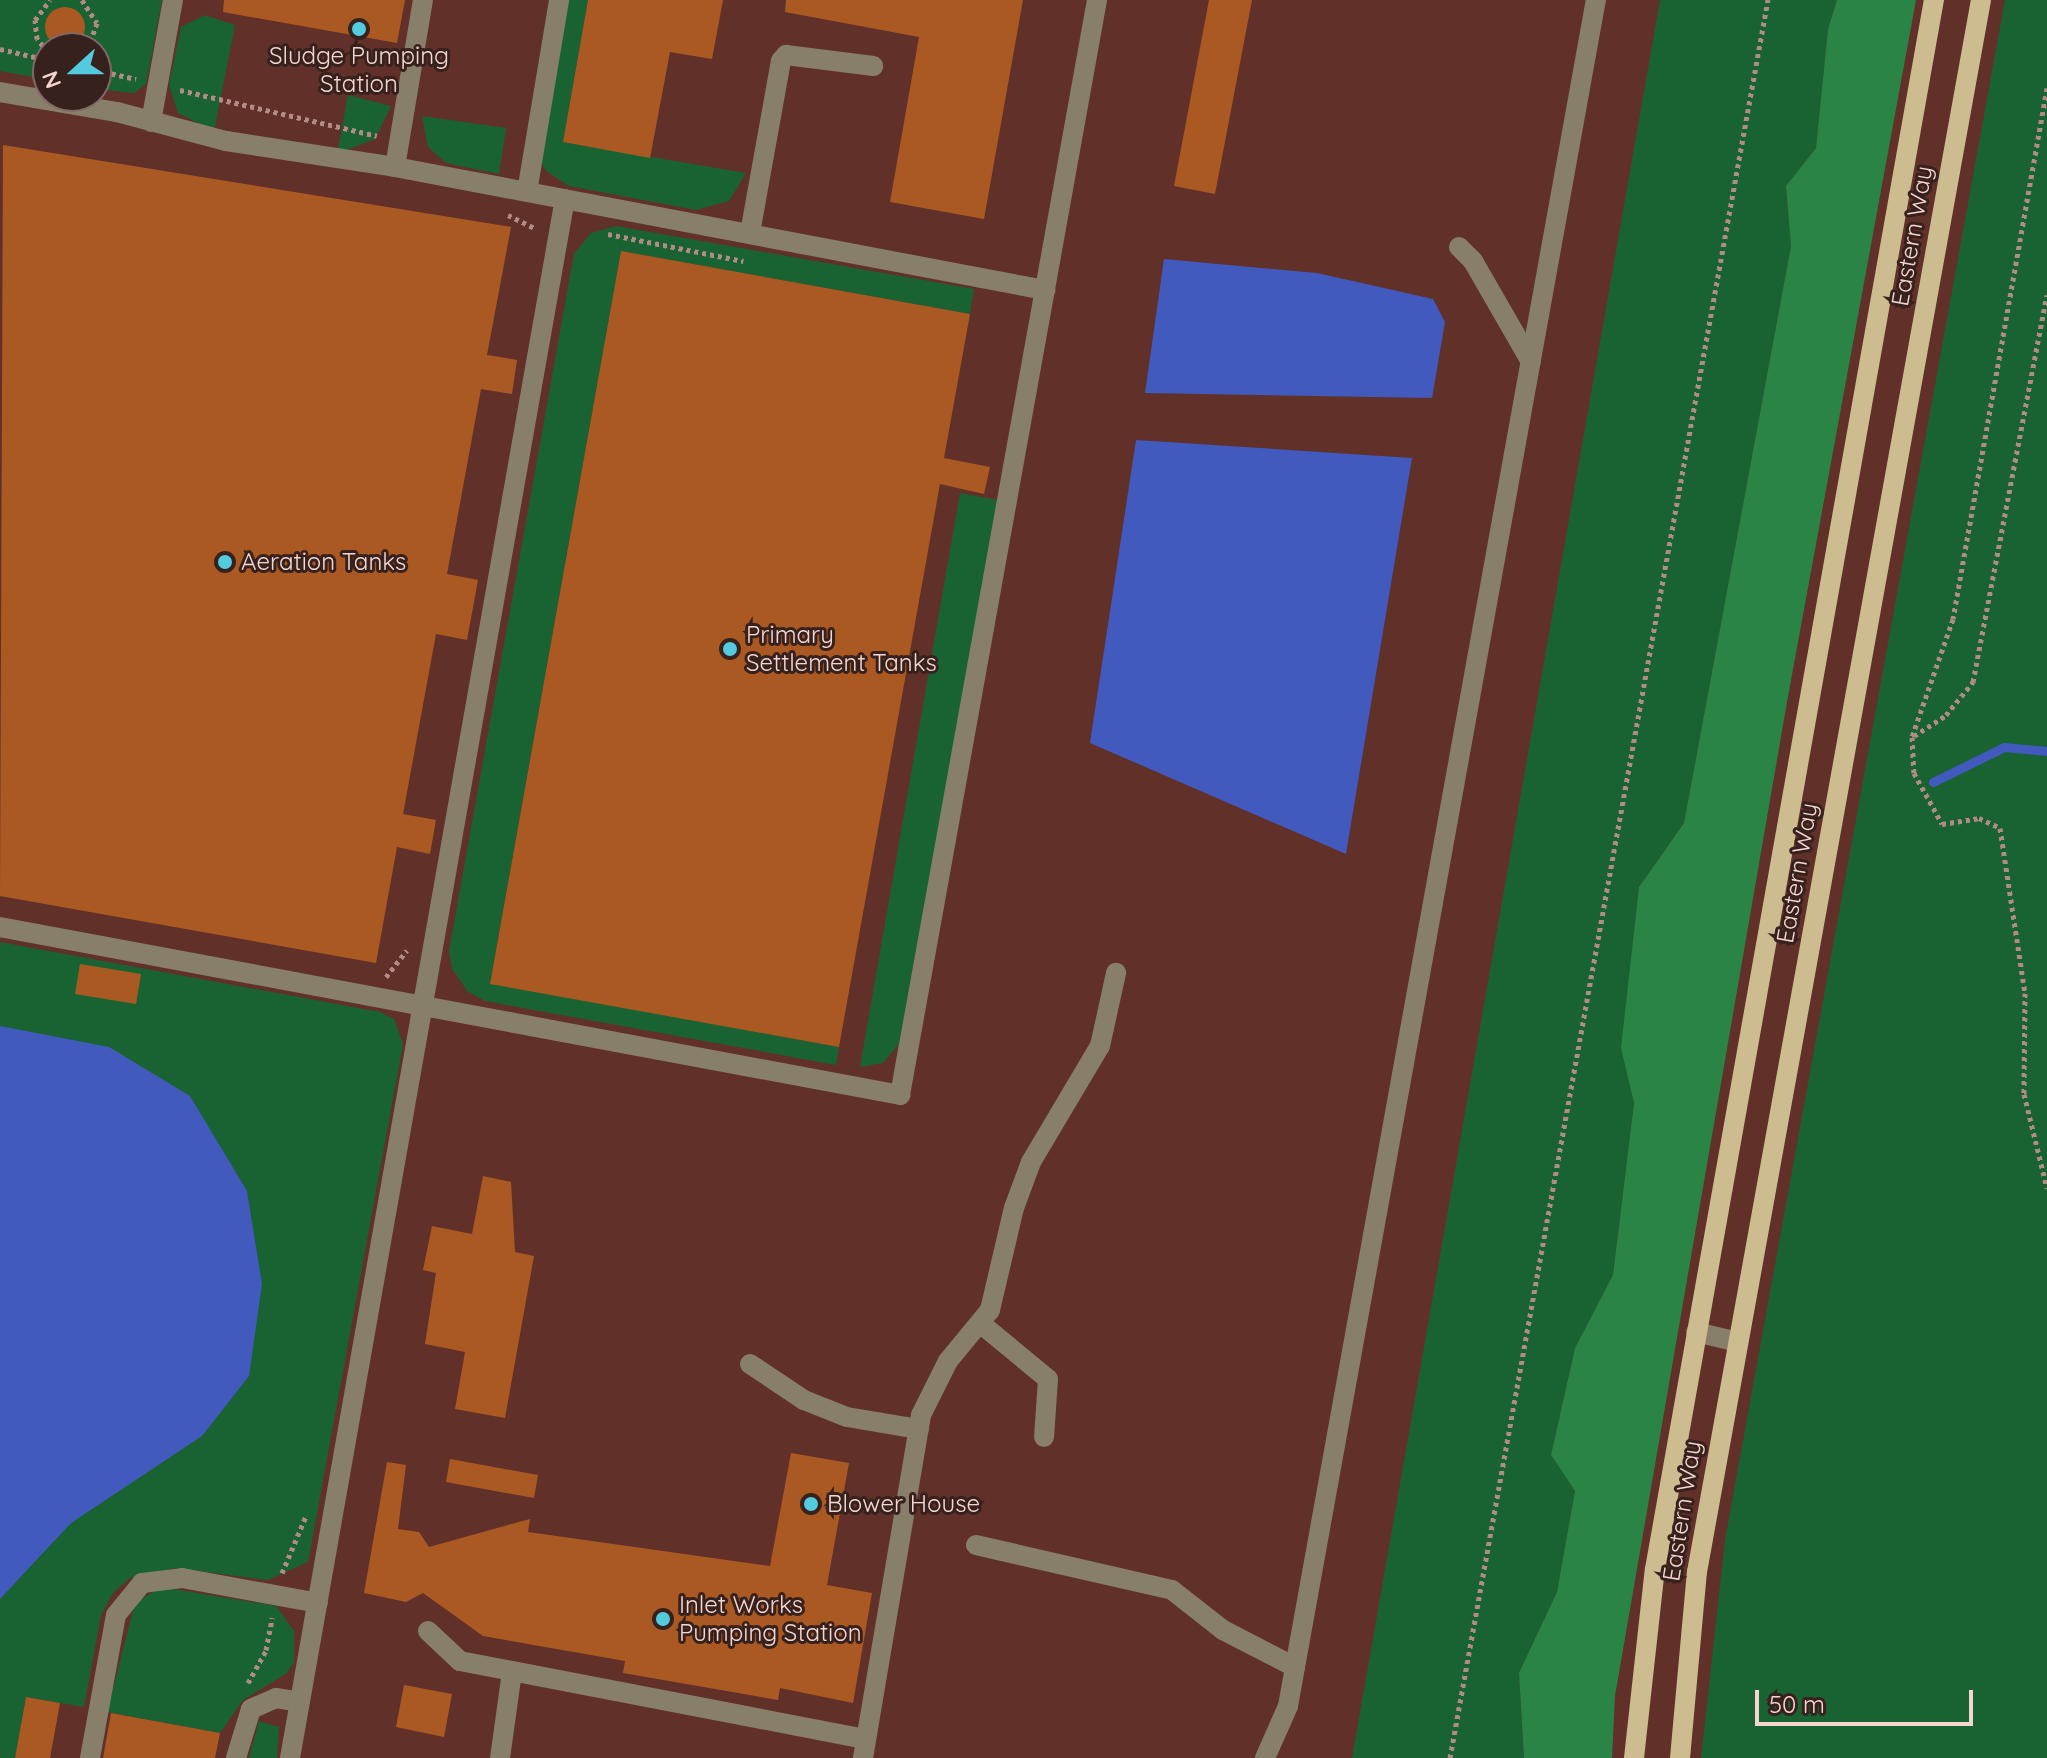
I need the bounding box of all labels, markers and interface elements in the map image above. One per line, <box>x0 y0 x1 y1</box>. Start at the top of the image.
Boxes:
marker: Sludge Pumping Station <box>350 20 368 38</box>
north arrow <box>32 32 112 112</box>
place label: Sludge Pumping Station <box>269 42 449 98</box>
text: N <box>35 67 67 92</box>
street label: Eastern Way <box>1886 164 1938 308</box>
place label: Aeration Tanks <box>241 548 406 576</box>
marker: Aeration Tanks <box>216 553 234 571</box>
place label: Primary Settlement Tanks <box>746 621 937 677</box>
marker: Primary Settlement Tanks <box>721 640 739 658</box>
street label: Eastern Way <box>1771 801 1823 945</box>
street label: Eastern Way <box>1657 1439 1707 1583</box>
place label: Blower House <box>827 1490 980 1518</box>
marker: Blower House <box>802 1495 820 1513</box>
place label: Inlet Works Pumping Station <box>679 1591 862 1647</box>
marker: Inlet Works Pumping Station <box>654 1610 672 1628</box>
scale bar <box>1759 1674 1977 1724</box>
text: 50 m <box>1769 1689 1825 1719</box>

